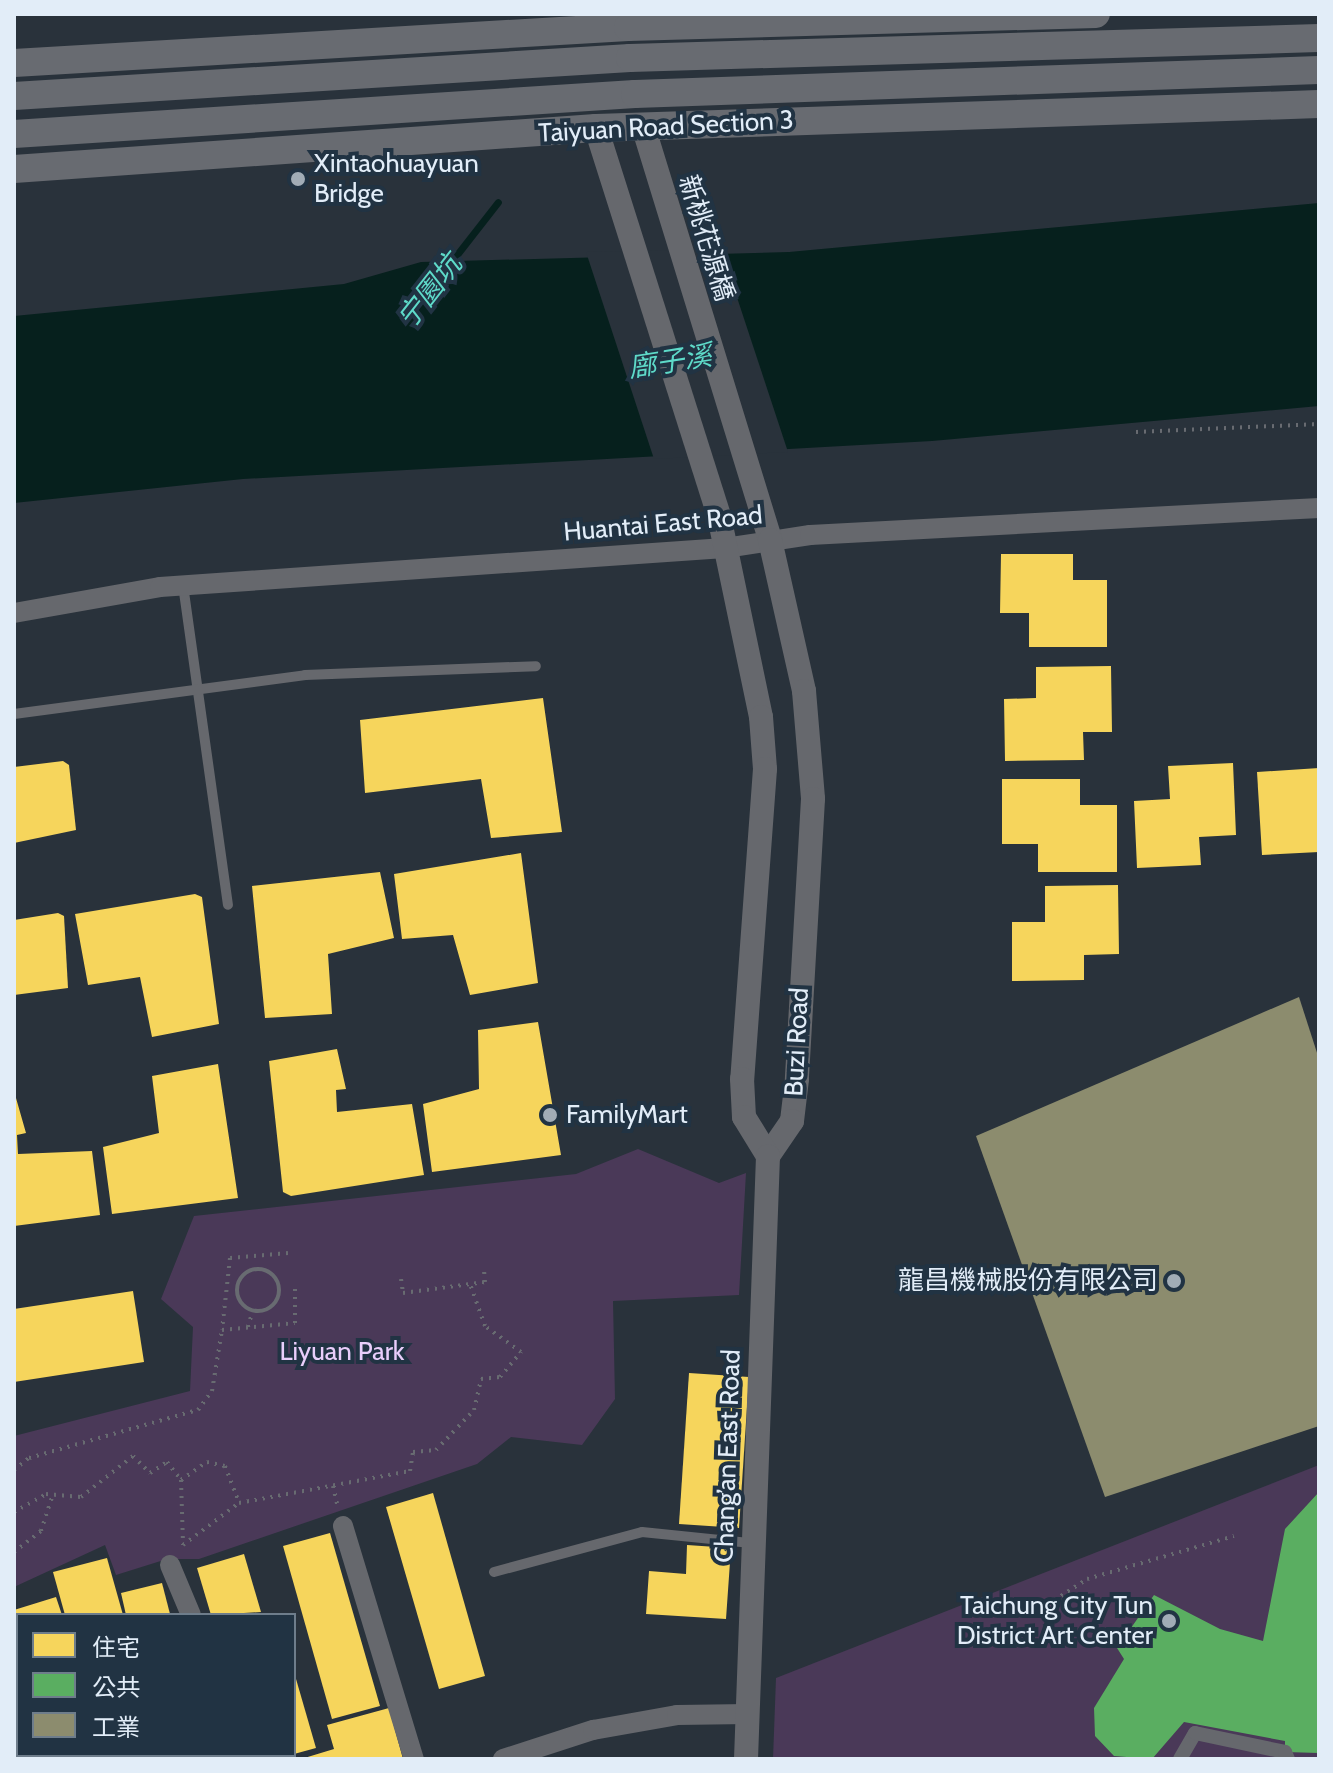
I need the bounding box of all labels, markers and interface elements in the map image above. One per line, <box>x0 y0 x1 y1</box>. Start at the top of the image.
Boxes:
street label: Taiyuan Road Section 3 <box>538 105 794 149</box>
place label: Xintaohuayuan Bridge <box>314 148 479 210</box>
marker: Xintaohuayuan Bridge <box>289 170 307 188</box>
street label: 新桃花源橋 <box>672 171 740 305</box>
water label: 宁園坑 <box>390 248 468 334</box>
water label: 廍子溪 <box>626 338 714 384</box>
street label: Huantai East Road <box>562 500 764 548</box>
street label: Buzi Road <box>779 987 815 1097</box>
place label: FamilyMart <box>566 1099 688 1131</box>
marker: FamilyMart <box>541 1106 559 1124</box>
place label: 龍昌機械股份有限公司 <box>898 1265 1158 1297</box>
marker: 龍昌機械股份有限公司 <box>1165 1272 1183 1290</box>
park label: Liyuan Park <box>279 1336 405 1368</box>
street label: Chang’an East Road <box>709 1349 747 1563</box>
place label: Taichung City Tun District Art Center <box>957 1590 1153 1652</box>
marker: Taichung City Tun District Art Center <box>1160 1612 1178 1630</box>
legend <box>16 1613 296 1757</box>
text: 住宅 <box>92 1633 140 1662</box>
text: 公共 <box>92 1673 140 1702</box>
text: 工業 <box>92 1713 140 1742</box>

